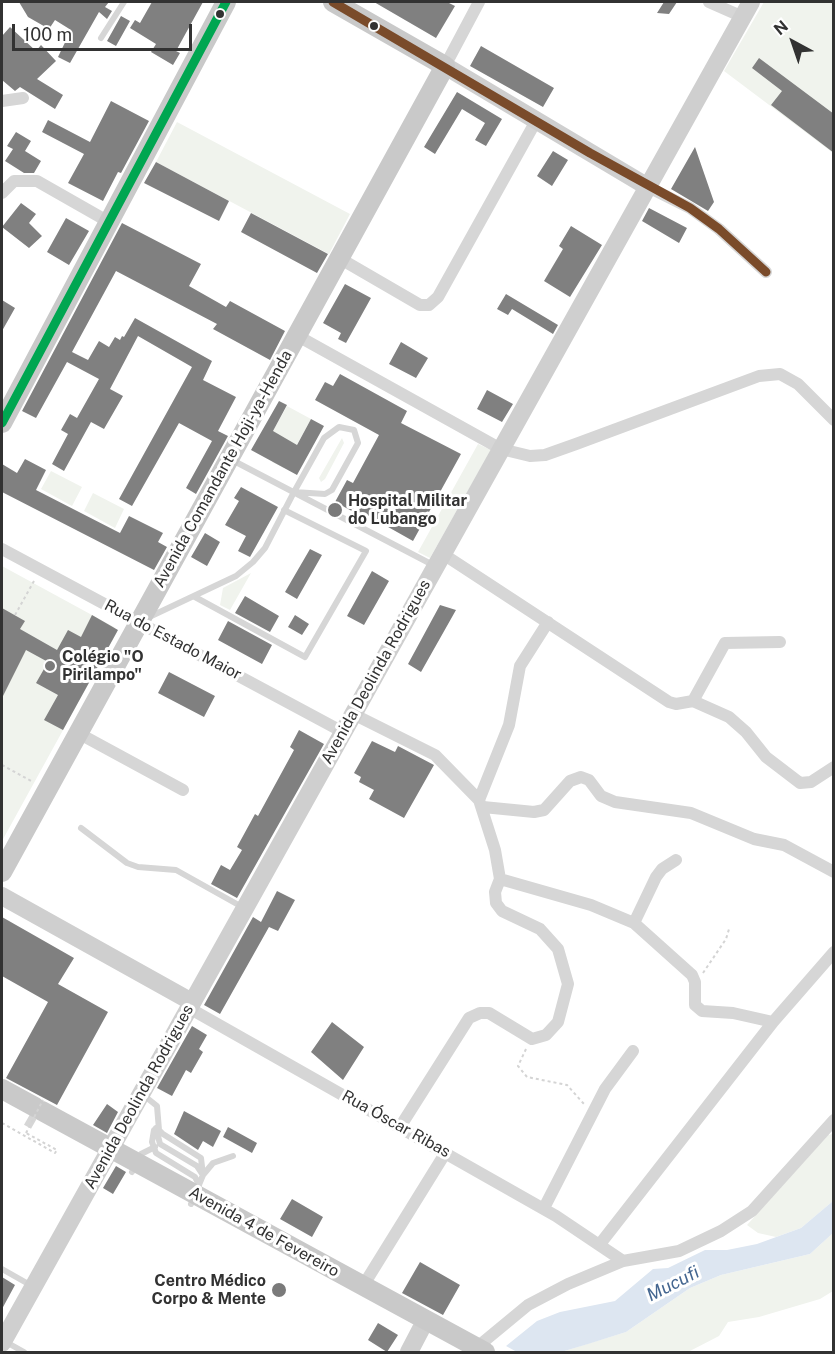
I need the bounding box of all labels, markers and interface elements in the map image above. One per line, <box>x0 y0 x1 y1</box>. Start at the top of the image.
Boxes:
unlabelled marker <box>214 8 226 20</box>
scale bar <box>15 12 195 50</box>
north arrow <box>763 12 823 72</box>
text: N <box>770 17 792 39</box>
unlabelled marker <box>368 20 380 32</box>
text: 100 m <box>23 24 72 45</box>
street label: Avenida Comandante Hoji-ya-Henda <box>150 347 296 591</box>
place label: Hospital Militar do Lubango <box>348 491 467 529</box>
marker: Hospital Militar do Lubango <box>326 501 344 519</box>
street label: Avenida Deolinda Rodrigues <box>317 576 435 768</box>
street label: Rua do Estado Maior <box>101 596 245 684</box>
place label: Colégio "O Pirilampo" <box>62 647 144 685</box>
marker: Colégio "O Pirilampo" <box>43 659 57 673</box>
street label: Avenida Deolinda Rodrigues <box>80 1001 198 1193</box>
street label: Rua Óscar Ribas <box>338 1086 454 1162</box>
street label: Avenida 4 de Fevereiro <box>186 1183 342 1281</box>
water label: Mucufi <box>643 1262 703 1306</box>
place label: Centro Médico Corpo & Mente <box>152 1271 266 1309</box>
marker: Centro Médico Corpo & Mente <box>270 1281 288 1299</box>

